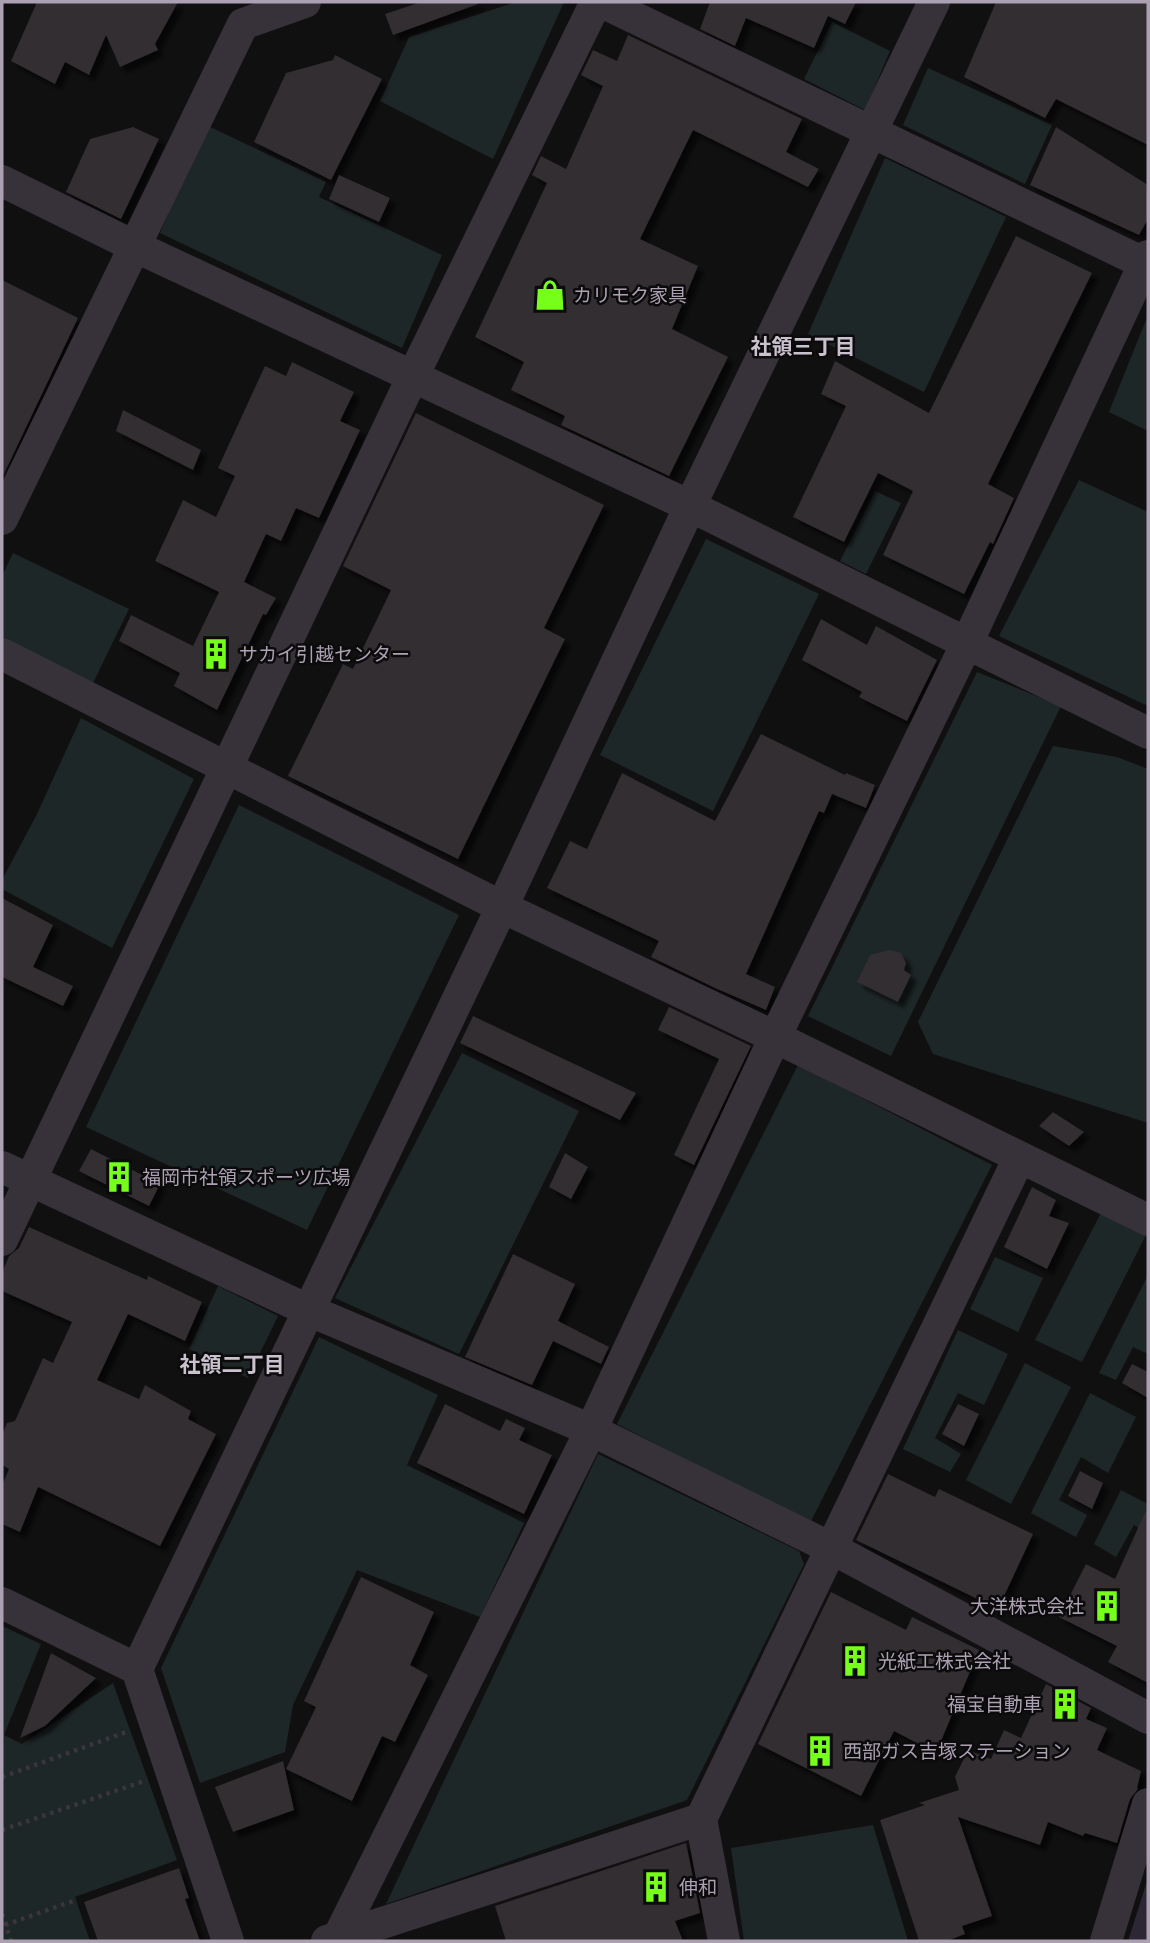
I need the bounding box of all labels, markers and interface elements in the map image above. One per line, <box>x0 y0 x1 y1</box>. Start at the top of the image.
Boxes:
shop icon: カリモク家具 <box>533 278 567 312</box>
place label: カリモク家具 <box>573 284 687 307</box>
district label: 社領三丁目 <box>751 334 856 360</box>
building icon: サカイ引越センター <box>199 637 233 671</box>
place label: サカイ引越センター <box>239 643 410 666</box>
building icon: 福岡市社領スポーツ広場 <box>102 1160 136 1194</box>
place label: 福岡市社領スポーツ広場 <box>142 1166 351 1189</box>
district label: 社領二丁目 <box>180 1352 285 1378</box>
building icon: 大洋株式会社 <box>1090 1589 1124 1623</box>
place label: 大洋株式会社 <box>970 1595 1084 1618</box>
building icon: 光紙工株式会社 <box>838 1644 872 1678</box>
place label: 光紙工株式会社 <box>878 1650 1011 1673</box>
building icon: 福宝自動車 <box>1048 1687 1082 1721</box>
place label: 福宝自動車 <box>947 1693 1042 1716</box>
building icon: 西部ガス吉塚ステーション <box>803 1734 837 1768</box>
place label: 西部ガス吉塚ステーション <box>843 1740 1071 1763</box>
building icon: 伸和 <box>639 1870 673 1904</box>
place label: 伸和 <box>679 1876 717 1899</box>

